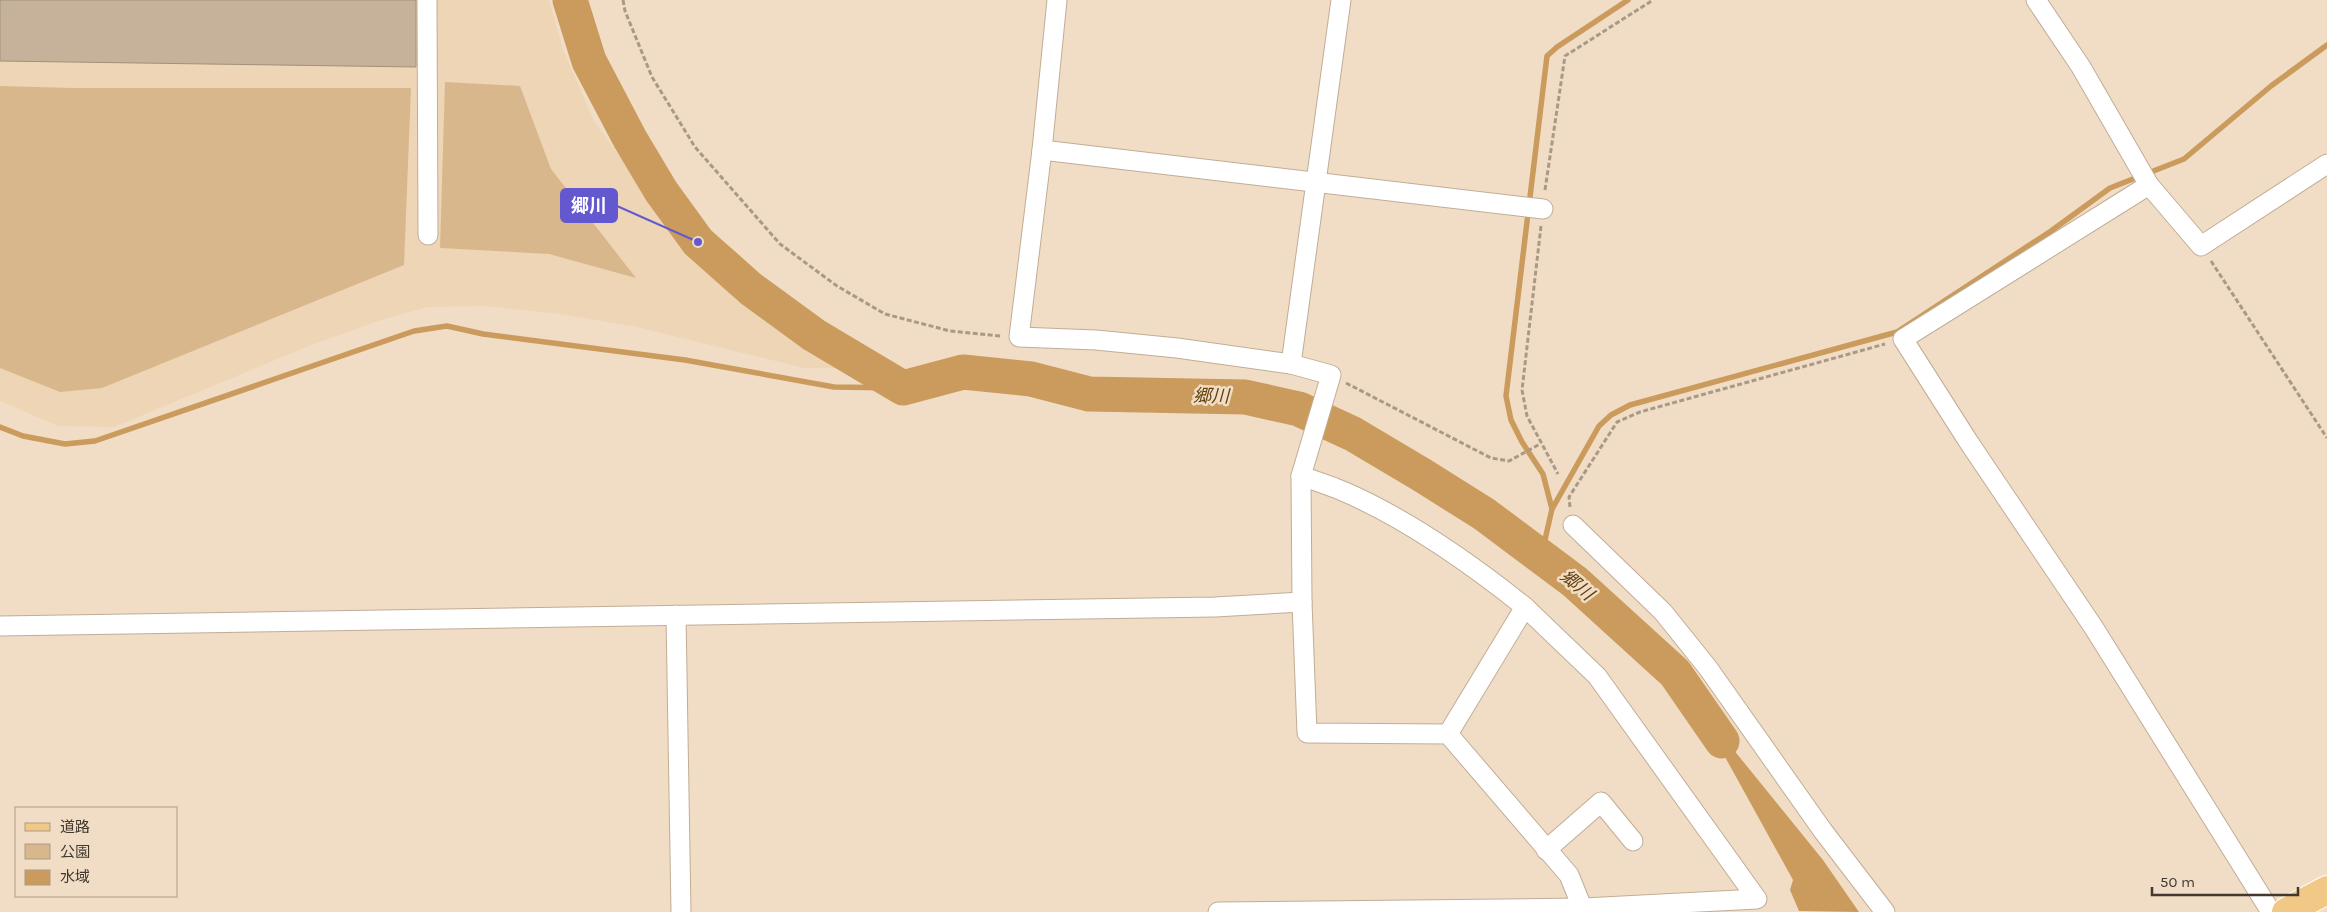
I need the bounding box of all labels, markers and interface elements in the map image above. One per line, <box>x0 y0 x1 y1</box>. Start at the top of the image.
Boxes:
callout: 郷川 <box>561 189 617 222</box>
text: 郷川 <box>571 195 607 217</box>
water label: 郷川 <box>1193 385 1231 407</box>
water label: 郷川 <box>1556 565 1599 606</box>
legend <box>15 807 178 897</box>
text: 道路 <box>60 818 90 836</box>
text: 公園 <box>60 843 90 861</box>
scale bar <box>2152 864 2298 896</box>
text: 水域 <box>60 868 90 886</box>
text: 50 m <box>2160 873 2195 891</box>

